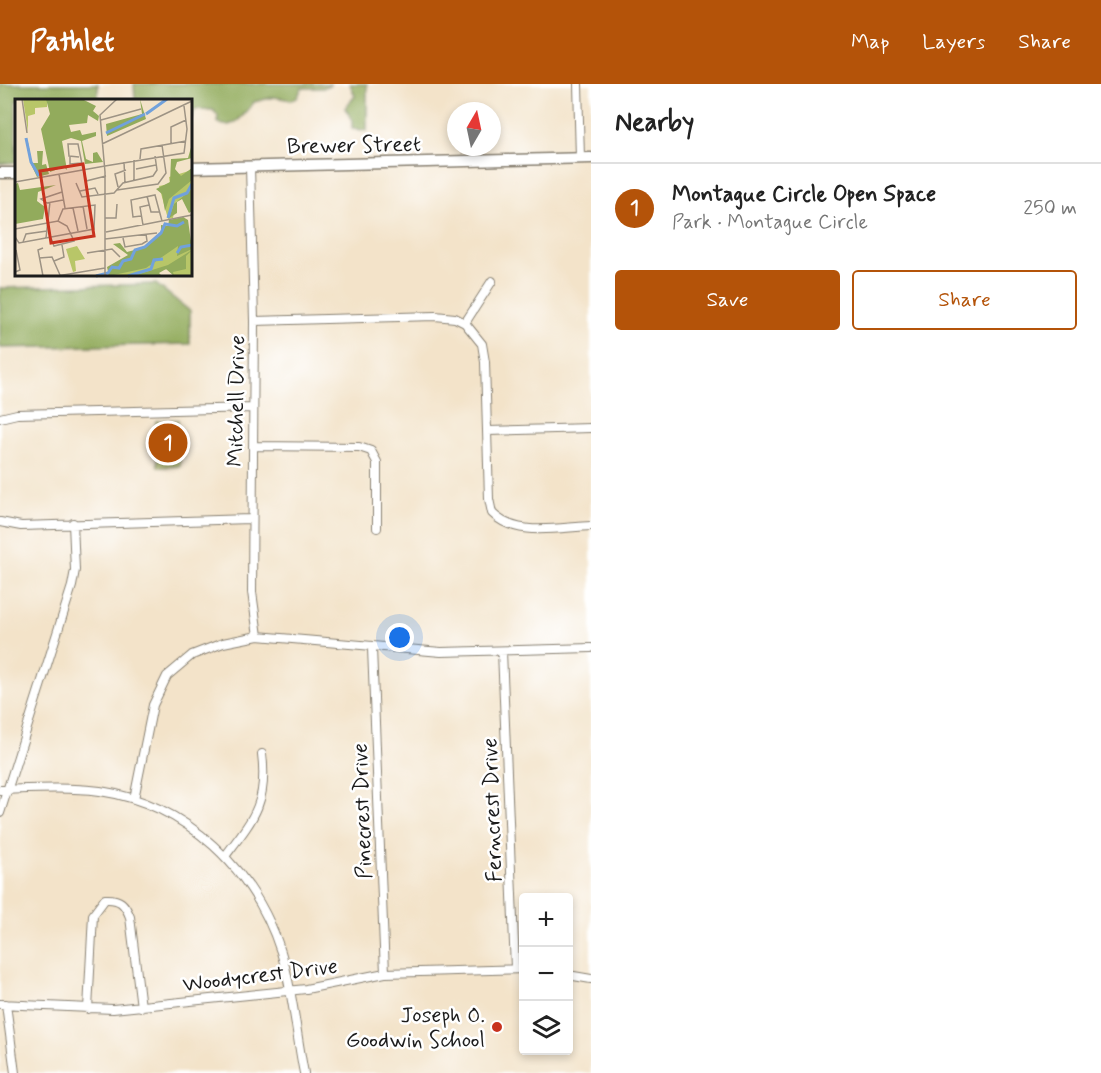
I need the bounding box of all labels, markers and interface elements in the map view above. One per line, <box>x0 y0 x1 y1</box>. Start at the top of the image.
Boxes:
text: Pathlet <box>30 24 114 61</box>
text: Map <box>851 28 889 56</box>
text: Layers <box>922 28 985 56</box>
text: Share <box>1018 28 1071 56</box>
inset map <box>15 99 192 276</box>
north arrow <box>447 102 501 156</box>
text: Nearby <box>615 106 694 140</box>
street label: Brewer Street <box>287 131 421 161</box>
text: Montague Circle Open Space <box>672 181 936 209</box>
text: 1 <box>630 195 639 222</box>
text: 250 m <box>1023 195 1077 222</box>
text: Park · Montague Circle <box>672 209 868 236</box>
button: Save <box>615 270 840 330</box>
button: Share <box>852 270 1077 330</box>
street label: Mitchell Drive <box>222 335 252 467</box>
pin: 1 <box>148 420 188 466</box>
your location <box>385 623 414 652</box>
street label: Ferncrest Drive <box>476 737 510 883</box>
street label: Pinecrest Drive <box>347 742 379 879</box>
map controls <box>519 893 573 1055</box>
button: + <box>519 893 573 947</box>
button: − <box>519 947 573 1001</box>
street label: Woodycrest Drive <box>181 953 339 999</box>
button: layers <box>519 1001 573 1055</box>
place label: Joseph O. Goodwin School <box>346 1002 485 1055</box>
marker: Joseph O. Goodwin School <box>490 1020 504 1034</box>

